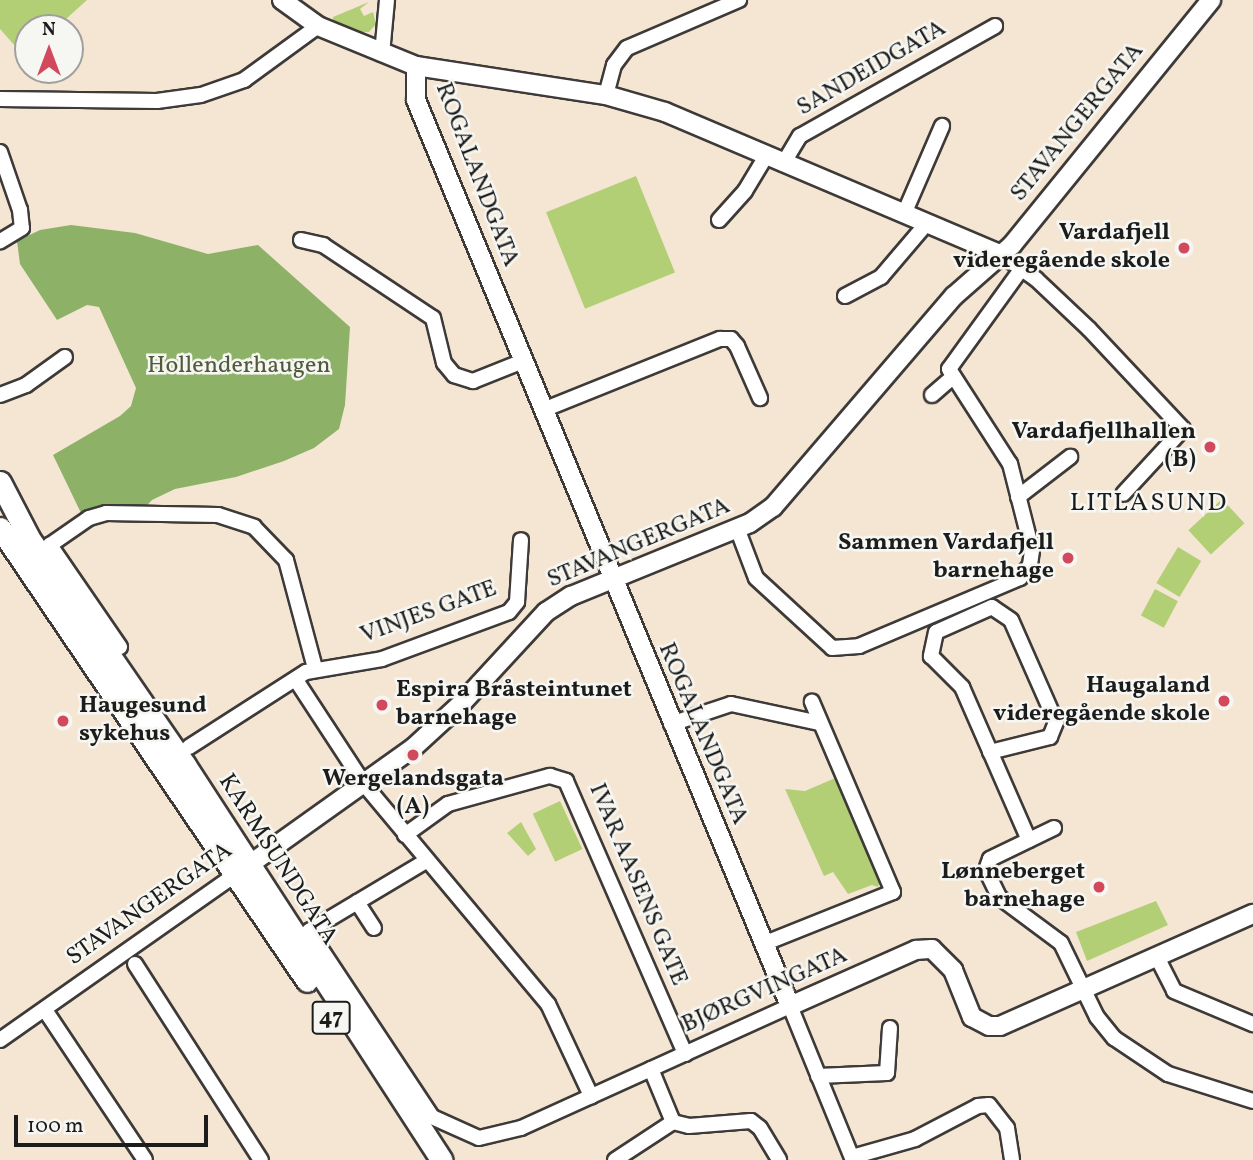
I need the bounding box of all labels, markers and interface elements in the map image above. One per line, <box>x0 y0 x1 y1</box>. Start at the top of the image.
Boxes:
north arrow <box>14 14 84 84</box>
street label: SANDEIDGATA <box>792 15 952 123</box>
text: N <box>42 17 56 43</box>
street label: STAVANGERGATA <box>1005 38 1151 208</box>
street label: ROGALANDGATA <box>428 79 524 271</box>
place label: Vardafjell videregående skole <box>953 220 1170 276</box>
marker: Vardafjell videregående skole <box>1176 240 1192 256</box>
park label: Hollenderhaugen <box>147 353 331 381</box>
place label: Vardafjellhallen (B) <box>1011 419 1196 475</box>
marker: Vardafjellhallen (B) <box>1202 439 1218 455</box>
district label: LITLASUND <box>1071 488 1227 520</box>
street label: STAVANGERGATA <box>543 493 735 595</box>
place label: Sammen Vardafjell barnehage <box>837 530 1054 586</box>
marker: Sammen Vardafjell barnehage <box>1060 550 1076 566</box>
street label: VINJES GATE <box>357 575 501 651</box>
street label: ROGALANDGATA <box>651 639 753 829</box>
place label: Haugaland videregående skole <box>993 673 1210 729</box>
place label: Espira Bråsteintunet barnehage <box>396 677 632 733</box>
place label: Haugesund sykehus <box>79 693 207 749</box>
marker: Haugaland videregående skole <box>1216 693 1232 709</box>
marker: Espira Bråsteintunet barnehage <box>374 697 390 713</box>
marker: Haugesund sykehus <box>53 711 73 731</box>
marker: Wergelandsgata (A) <box>405 747 421 763</box>
place label: Wergelandsgata (A) <box>322 766 504 822</box>
street label: KARMSUNDGATA <box>211 769 343 951</box>
street label: IVAR AASENS GATE <box>581 779 693 991</box>
street label: STAVANGERGATA <box>62 837 238 973</box>
place label: Lønneberget barnehage <box>941 859 1085 915</box>
marker: Lønneberget barnehage <box>1091 879 1107 895</box>
street label: BJØRGVINGATA <box>678 942 852 1040</box>
road number: 47 <box>310 998 352 1037</box>
scale bar <box>18 1100 212 1144</box>
text: 100 m <box>27 1112 84 1141</box>

